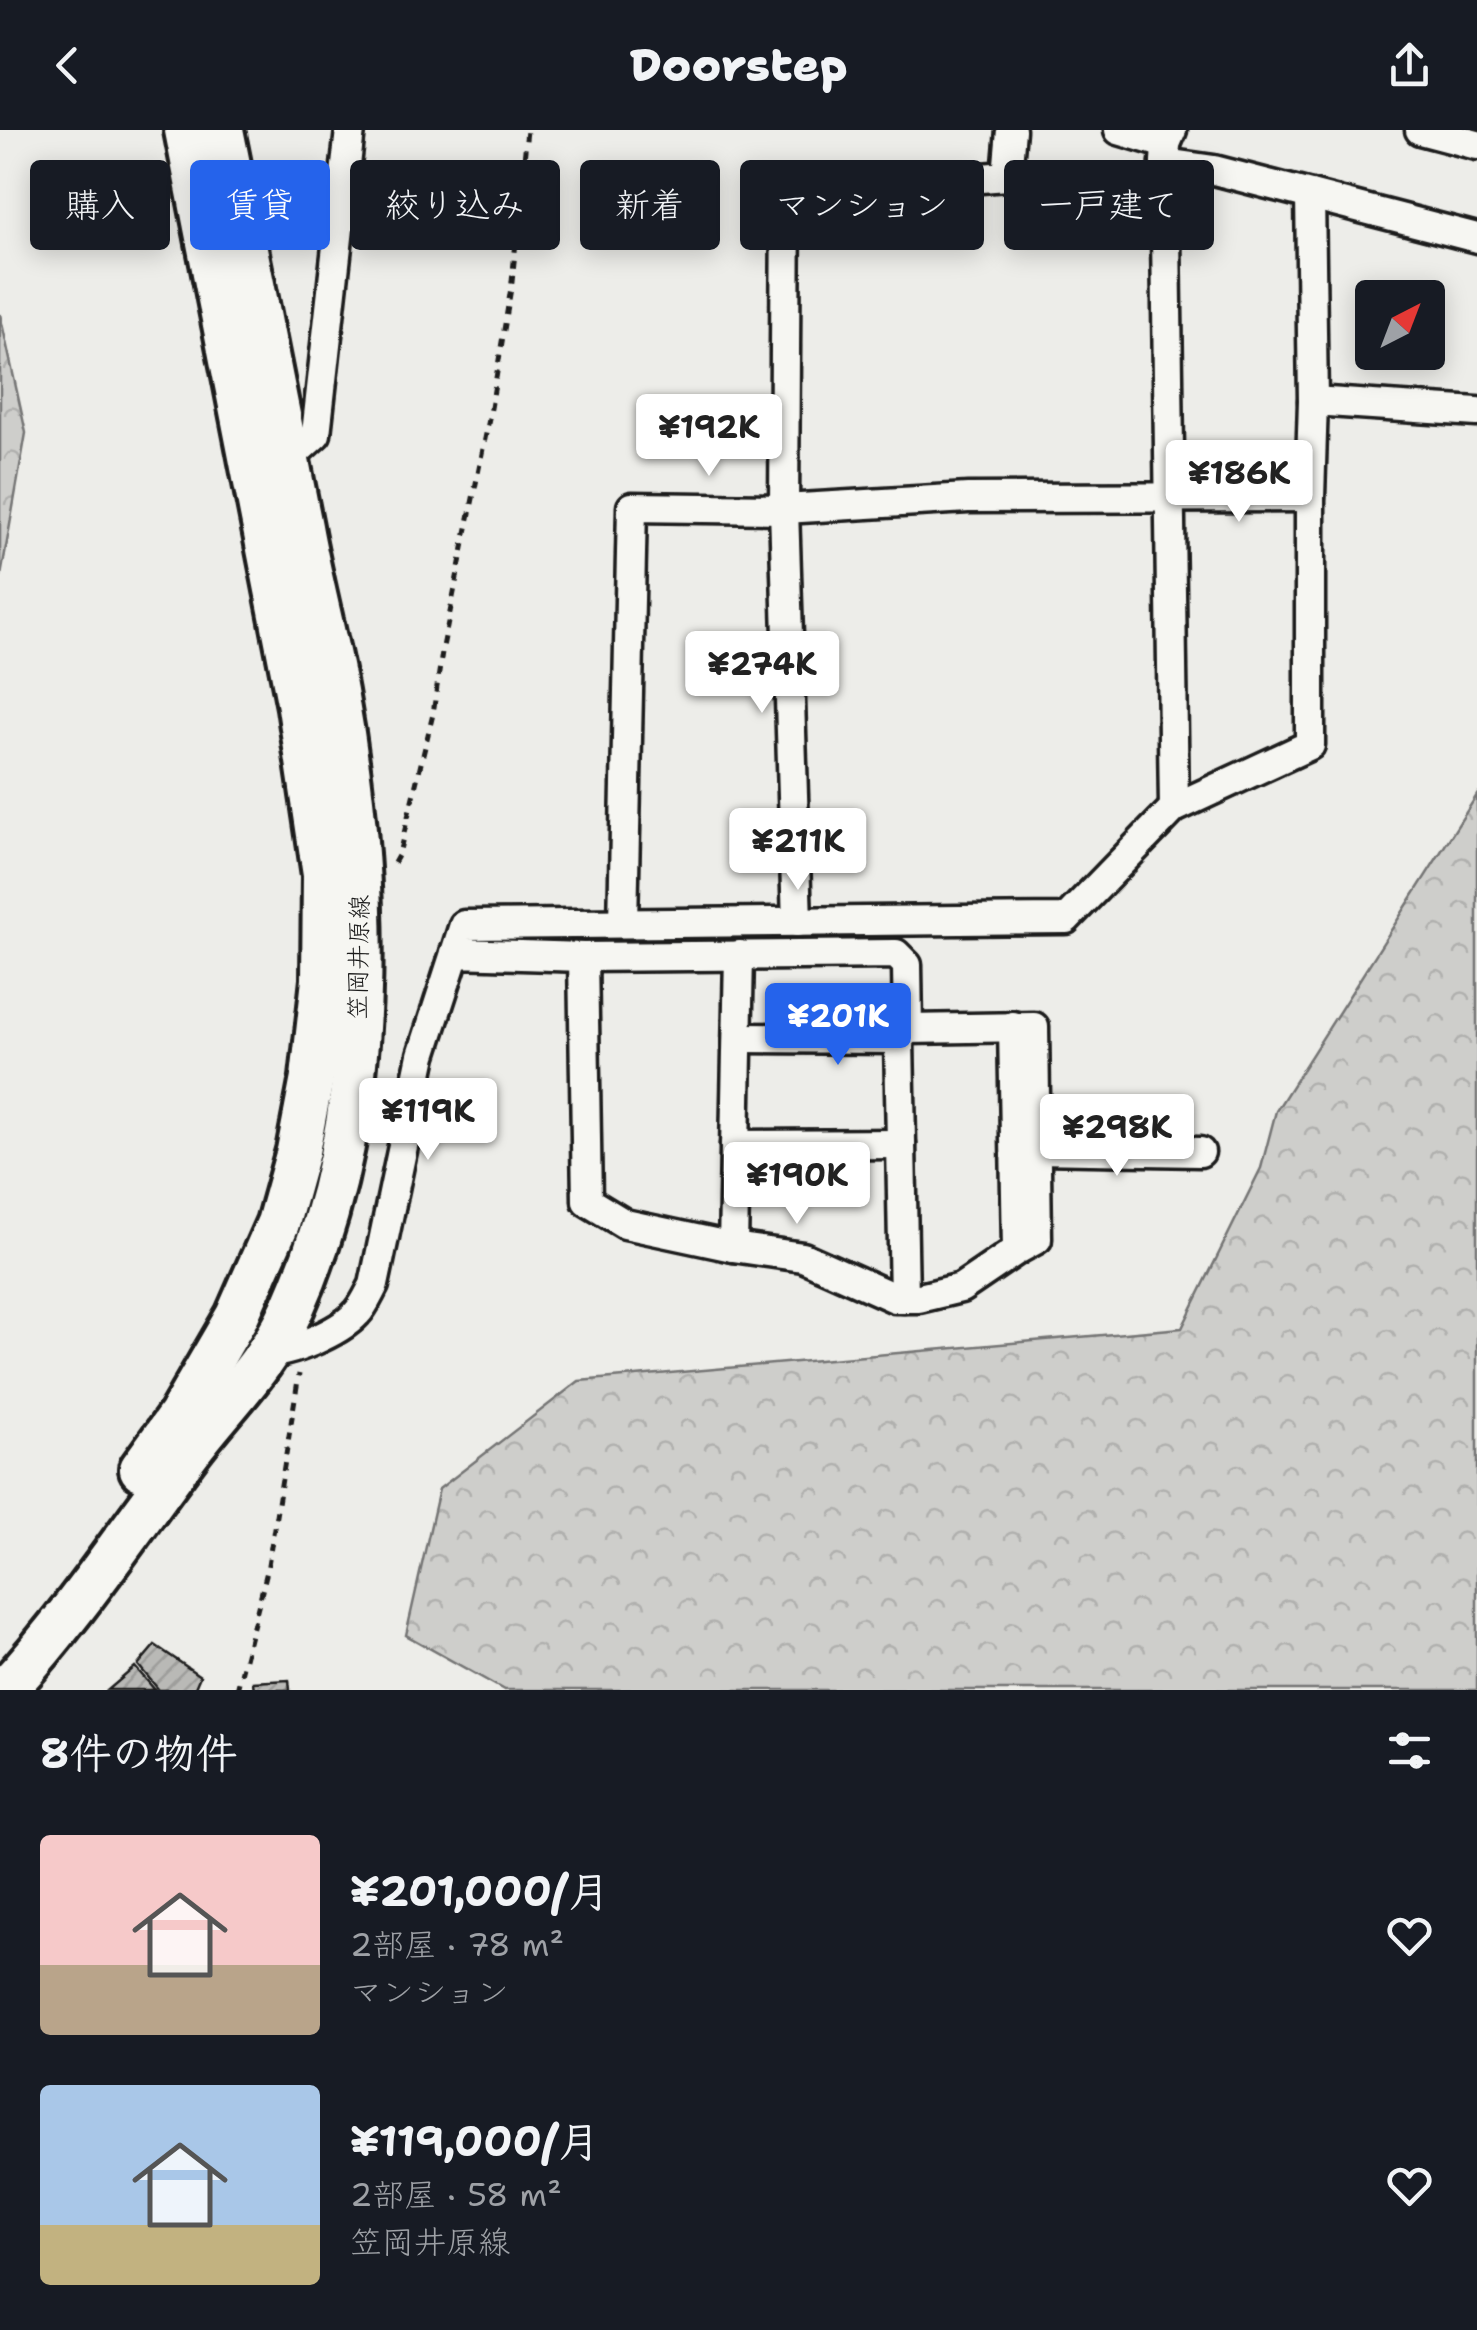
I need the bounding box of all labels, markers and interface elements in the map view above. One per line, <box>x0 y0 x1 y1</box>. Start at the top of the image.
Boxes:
text: Doorstep <box>629 35 848 95</box>
icon: back <box>40 38 95 93</box>
icon: share <box>1382 38 1437 93</box>
chip: 購入 <box>30 160 170 250</box>
chip: 賃貸 <box>190 160 330 250</box>
chip: 絞り込み <box>350 160 560 250</box>
chip: 新着 <box>580 160 720 250</box>
chip: マンション <box>740 160 984 250</box>
chip: 一戸建て <box>1004 160 1214 250</box>
north arrow <box>1355 280 1445 370</box>
map controls <box>1355 280 1445 370</box>
pin: ¥192K <box>639 394 779 479</box>
text: ¥192K <box>658 405 760 448</box>
pin: ¥186K <box>1169 440 1309 525</box>
text: ¥186K <box>1188 451 1290 494</box>
pin: ¥274K <box>692 631 832 716</box>
text: ¥274K <box>707 642 817 685</box>
pin: ¥211K <box>728 808 868 893</box>
text: ¥211K <box>751 819 845 862</box>
street label: 笠岡井原線 <box>340 894 376 1020</box>
pin: ¥201K <box>768 983 908 1068</box>
text: ¥201K <box>787 994 889 1037</box>
pin: ¥119K <box>358 1078 498 1163</box>
text: ¥119K <box>381 1089 475 1132</box>
pin: ¥298K <box>1047 1094 1187 1179</box>
text: ¥298K <box>1062 1105 1172 1148</box>
pin: ¥190K <box>727 1142 867 1227</box>
text: ¥190K <box>746 1153 848 1196</box>
icon: filters <box>1382 1723 1437 1778</box>
text: 8件の物件 <box>40 1725 237 1781</box>
text: ¥201,000/月 <box>350 1863 610 1919</box>
icon: home <box>120 1875 240 1995</box>
icon: heart <box>1382 1908 1437 1963</box>
text: 2部屋 · 78 m² <box>350 1923 564 1966</box>
text: マンション <box>350 1970 509 2013</box>
text: ¥119,000/月 <box>350 2113 600 2169</box>
icon: home <box>120 2125 240 2245</box>
icon: heart <box>1382 2158 1437 2213</box>
text: 2部屋 · 58 m² <box>350 2173 562 2216</box>
text: 笠岡井原線 <box>350 2220 510 2263</box>

